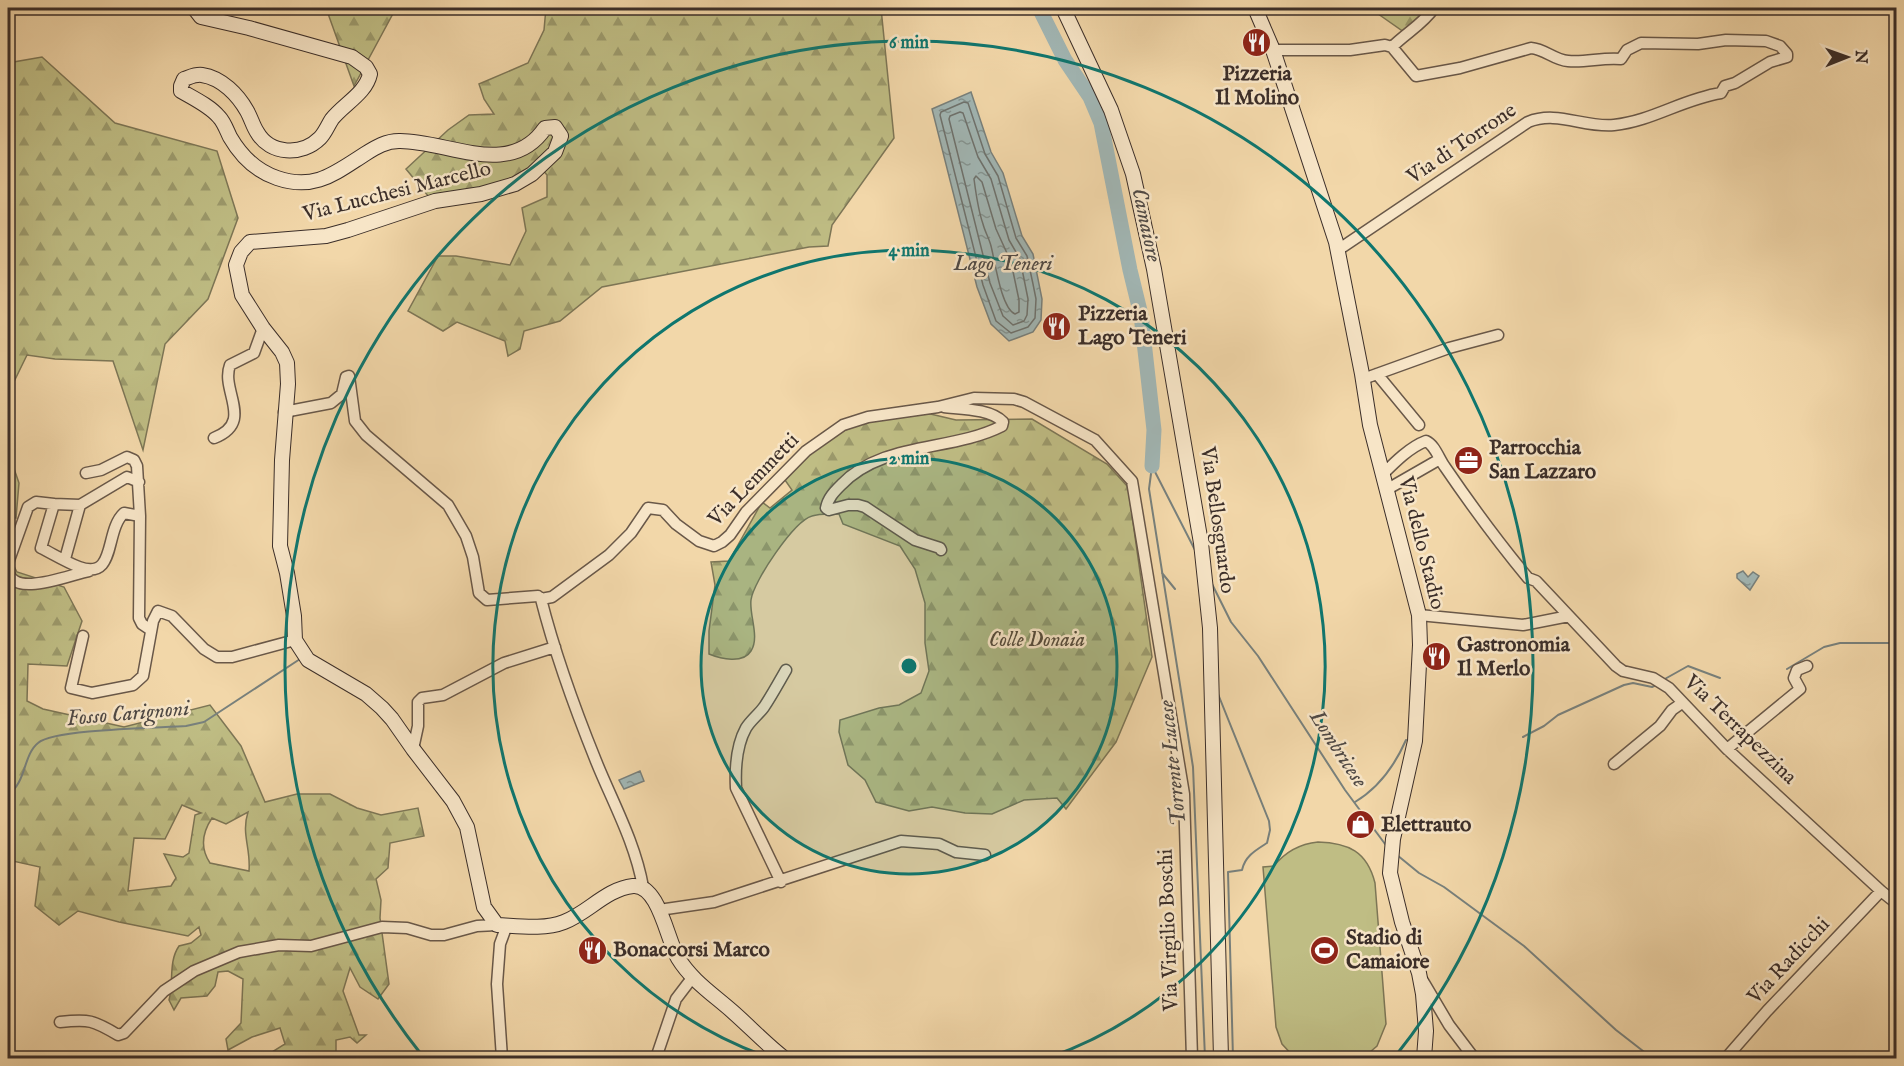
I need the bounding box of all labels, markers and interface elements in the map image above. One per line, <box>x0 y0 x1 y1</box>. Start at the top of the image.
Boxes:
restaurant icon: Pizzeria Il Molino <box>1241 27 1273 59</box>
north arrow <box>1817 27 1877 87</box>
text: 6 min <box>889 32 929 55</box>
text: N <box>1850 49 1870 64</box>
place label: Pizzeria Il Molino <box>1215 61 1300 112</box>
street label: Via di Torrone <box>1401 97 1522 191</box>
street label: Via Lucchesi Marcello <box>299 156 494 229</box>
water label: Camaiore <box>1125 186 1168 265</box>
text: 4 min <box>888 240 930 263</box>
water label: Lago Teneri <box>952 250 1054 278</box>
place label: Pizzeria Lago Teneri <box>1078 301 1187 352</box>
restaurant icon: Pizzeria Lago Teneri <box>1041 310 1073 342</box>
street label: Via Lemmetti <box>702 428 805 533</box>
place label: Parrocchia San Lazzaro <box>1489 435 1597 486</box>
street label: Via Bellosguardo <box>1193 444 1241 595</box>
office icon: Parrocchia San Lazzaro <box>1452 444 1484 476</box>
text: 2 min <box>889 448 930 471</box>
street label: Via dello Stadio <box>1391 473 1451 612</box>
park label: Colle Donaia <box>989 627 1085 654</box>
place label: Gastronomia Il Merlo <box>1457 632 1571 683</box>
restaurant icon: Gastronomia Il Merlo <box>1420 641 1452 673</box>
centre of rings <box>899 656 919 676</box>
street label: Via Terrapezzina <box>1677 669 1803 791</box>
water label: Fosso Carignoni <box>66 695 192 733</box>
water label: Torrente Lucese <box>1152 698 1194 827</box>
water label: Lombricese <box>1302 704 1374 794</box>
shop icon: Elettrauto <box>1344 809 1376 841</box>
place label: Elettrauto <box>1381 812 1472 839</box>
street label: Via Virgilio Boschi <box>1153 848 1185 1013</box>
street label: Via Radicchi <box>1741 912 1836 1011</box>
place label: Stadio di Camaiore <box>1346 925 1430 976</box>
restaurant icon: Bonaccorsi Marco <box>576 934 608 966</box>
sports icon: Stadio di Camaiore <box>1309 934 1341 966</box>
place label: Bonaccorsi Marco <box>613 937 771 964</box>

